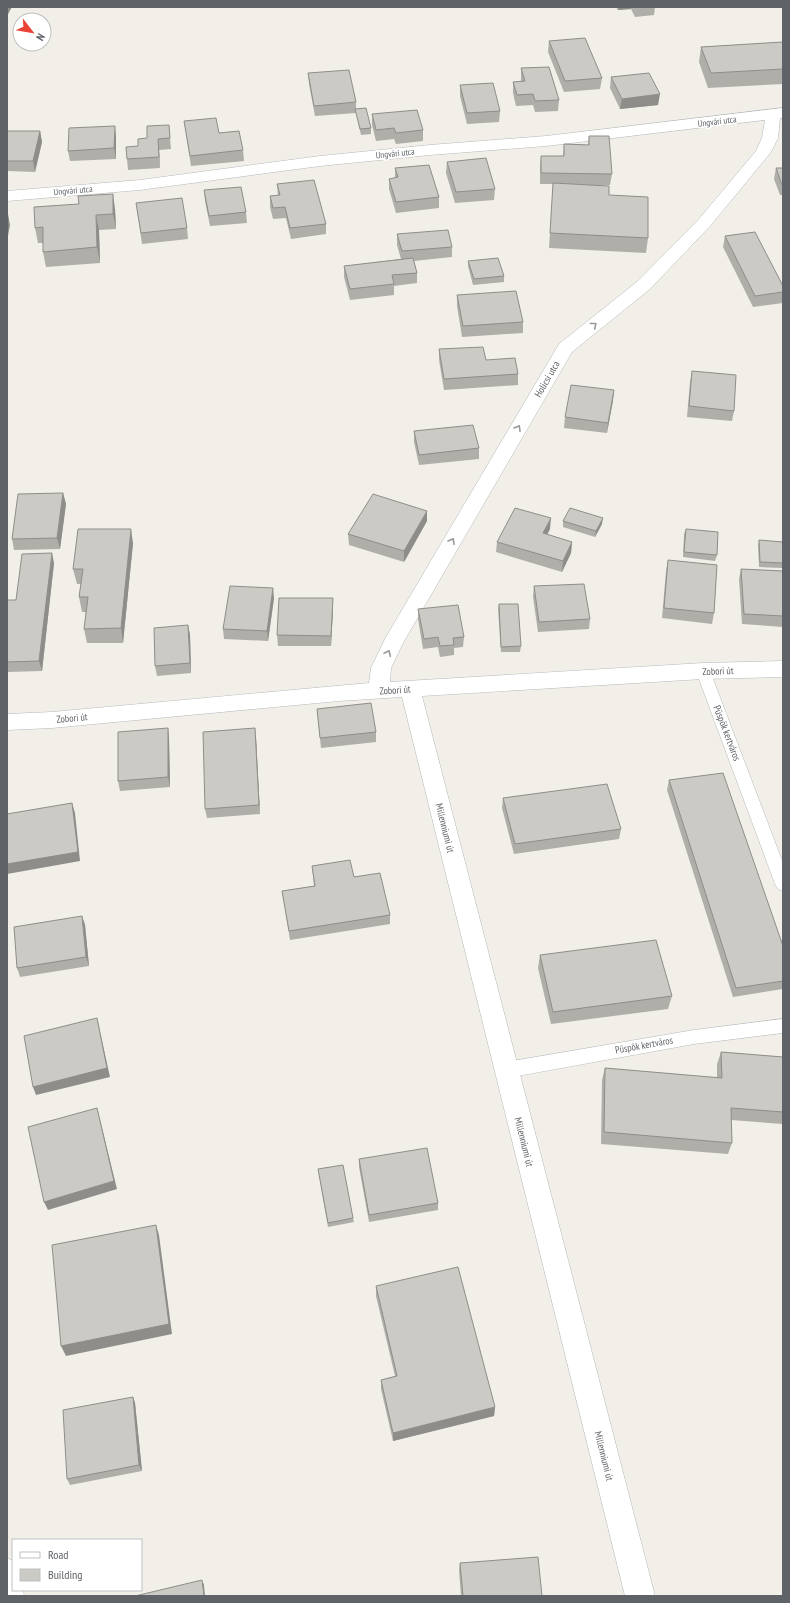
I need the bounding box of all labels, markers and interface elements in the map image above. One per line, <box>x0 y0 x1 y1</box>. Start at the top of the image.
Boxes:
north arrow <box>12 12 52 52</box>
text: N <box>33 31 48 43</box>
street label: Ungvári utca <box>697 113 737 129</box>
street label: Ungvári utca <box>375 145 415 161</box>
street label: Ungvári utca <box>53 183 93 197</box>
one-way arrow <box>589 323 596 330</box>
street label: Holicsi utca <box>531 358 563 400</box>
one-way arrow <box>513 425 520 432</box>
one-way arrow <box>448 537 455 545</box>
one-way arrow <box>383 650 391 658</box>
street label: Zobori út <box>702 664 734 678</box>
street label: Zobori út <box>379 682 411 698</box>
street label: Püspök kertváros <box>710 703 744 763</box>
street label: Zobori út <box>56 710 88 726</box>
street label: Millenniumi út <box>433 802 457 854</box>
street label: Püspök kertváros <box>614 1033 675 1056</box>
street label: Millenniumi út <box>512 1116 536 1168</box>
street label: Millenniumi út <box>592 1430 616 1482</box>
legend <box>12 1539 142 1591</box>
text: Road <box>48 1547 68 1562</box>
text: Building <box>48 1567 83 1582</box>

